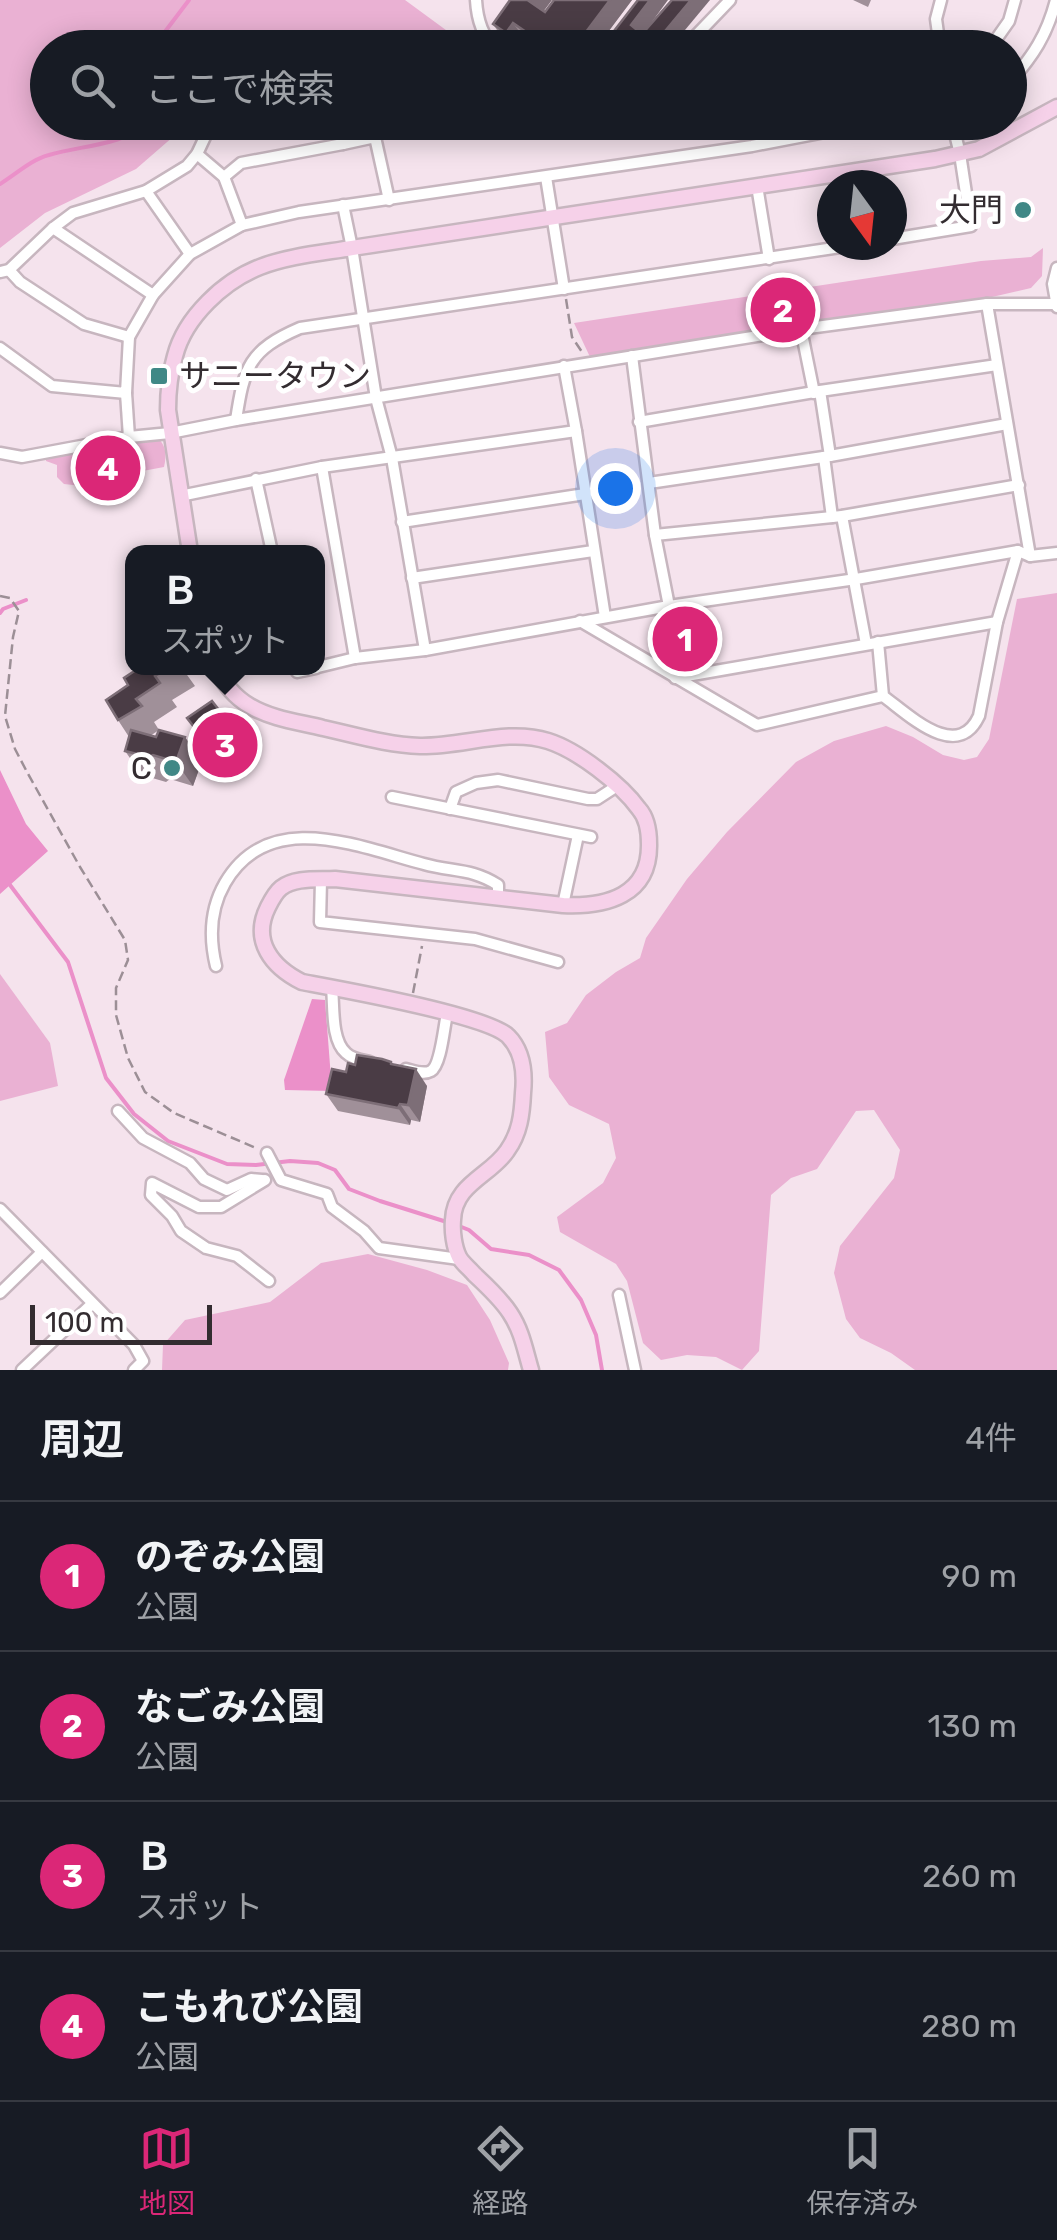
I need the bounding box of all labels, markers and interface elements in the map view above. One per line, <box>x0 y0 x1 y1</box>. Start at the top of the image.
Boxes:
search box <box>30 30 1027 140</box>
icon: search <box>65 58 120 113</box>
text: ここで検索 <box>145 66 335 112</box>
north arrow <box>817 170 907 260</box>
place label: 大門 <box>939 191 1003 229</box>
marker: 大門 <box>1012 199 1034 221</box>
pin: 2 <box>750 272 816 348</box>
place label: サニータウン <box>179 357 371 395</box>
marker: サニータウン <box>148 365 170 387</box>
pin: 4 <box>76 430 140 506</box>
your location <box>590 463 641 514</box>
popup <box>125 545 325 675</box>
text: Ｂ <box>161 568 199 614</box>
pin: 1 <box>652 602 718 676</box>
text: スポット <box>161 622 289 660</box>
pin: 3 <box>192 708 258 782</box>
place label: C <box>131 749 152 787</box>
marker: C <box>161 757 183 779</box>
scale bar <box>30 1300 212 1344</box>
text: 100 m <box>45 1306 124 1339</box>
text: 周辺 <box>40 1415 124 1465</box>
text: 4件 <box>965 1419 1017 1457</box>
text: のぞみ公園 <box>135 1534 325 1580</box>
text: 1 <box>65 1557 80 1595</box>
text: 90 m <box>941 1557 1017 1595</box>
text: 公園 <box>135 1588 199 1626</box>
text: なごみ公園 <box>135 1684 325 1730</box>
text: 2 <box>62 1707 83 1745</box>
text: 130 m <box>927 1707 1017 1745</box>
text: 公園 <box>135 1738 199 1776</box>
text: Ｂ <box>135 1834 173 1880</box>
text: 3 <box>62 1857 83 1895</box>
text: 260 m <box>922 1857 1017 1895</box>
text: スポット <box>135 1888 263 1926</box>
text: こもれび公園 <box>135 1984 363 2030</box>
text: 4 <box>62 2007 83 2045</box>
text: 280 m <box>921 2007 1017 2045</box>
text: 公園 <box>135 2038 199 2076</box>
tab: 地図 <box>139 2121 195 2221</box>
tab: 経路 <box>472 2121 528 2221</box>
tab: 保存済み <box>806 2121 918 2221</box>

